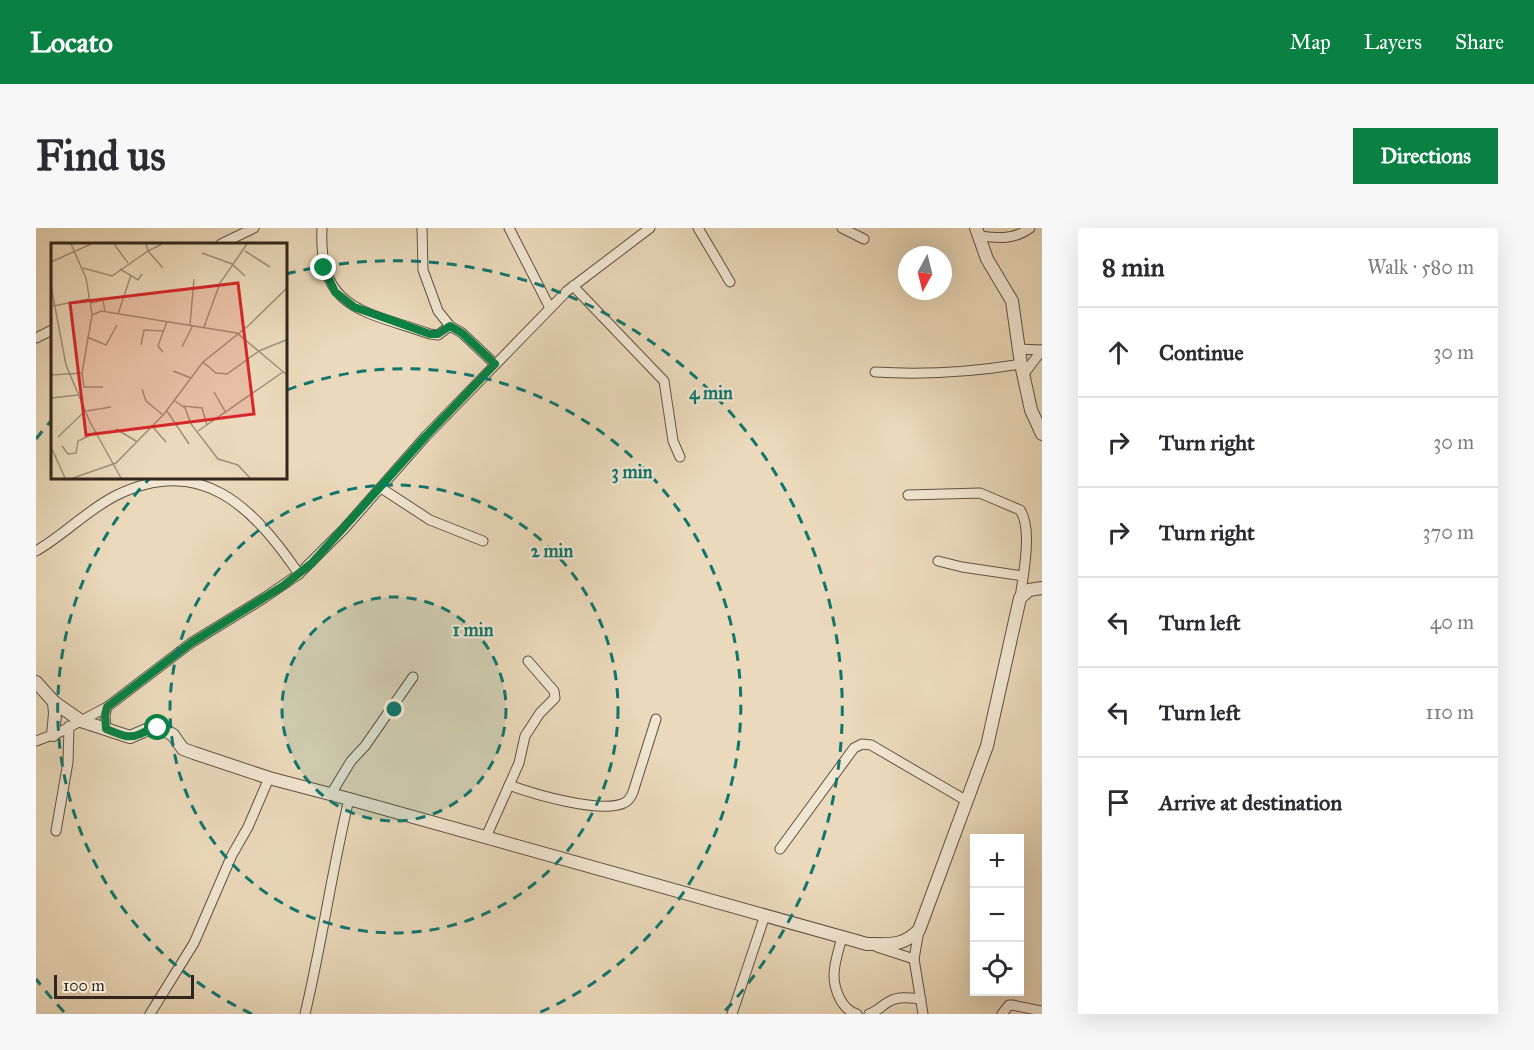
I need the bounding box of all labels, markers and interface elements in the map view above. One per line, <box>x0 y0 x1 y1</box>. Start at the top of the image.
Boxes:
text: Locato <box>30 25 113 60</box>
text: Map <box>1290 29 1331 55</box>
text: Layers <box>1364 29 1422 55</box>
text: Share <box>1455 29 1504 55</box>
button: Directions <box>1353 128 1498 184</box>
text: Find us <box>36 130 166 182</box>
inset map <box>51 243 286 478</box>
north arrow <box>898 246 952 300</box>
text: 8 min <box>1102 251 1165 283</box>
route end <box>310 254 336 280</box>
text: Walk · 580 m <box>1367 255 1474 279</box>
icon: ahead <box>1102 336 1135 369</box>
text: Continue <box>1159 339 1244 366</box>
text: 30 m <box>1433 340 1474 364</box>
text: 4 min <box>689 382 733 405</box>
icon: right <box>1102 426 1135 459</box>
text: Turn right <box>1159 429 1255 456</box>
text: 30 m <box>1433 430 1474 454</box>
text: 3 min <box>612 461 653 484</box>
icon: right <box>1102 516 1135 549</box>
text: Turn right <box>1159 519 1255 546</box>
text: 370 m <box>1423 520 1474 544</box>
text: 2 min <box>531 540 574 562</box>
icon: left <box>1102 606 1135 639</box>
text: Turn left <box>1159 609 1241 636</box>
text: 40 m <box>1430 610 1474 634</box>
text: 1 min <box>453 619 494 641</box>
icon: left <box>1102 696 1135 729</box>
centre of rings <box>384 699 404 719</box>
text: Turn left <box>1159 699 1241 726</box>
text: 110 m <box>1426 700 1474 724</box>
route start <box>144 714 170 740</box>
icon: arrive <box>1102 786 1135 819</box>
text: Arrive at destination <box>1159 789 1342 816</box>
map controls <box>970 834 1024 996</box>
button: + <box>970 834 1024 888</box>
button: − <box>970 888 1024 942</box>
button: locate <box>970 942 1024 996</box>
scale bar <box>54 972 194 1000</box>
text: 100 m <box>63 976 105 995</box>

